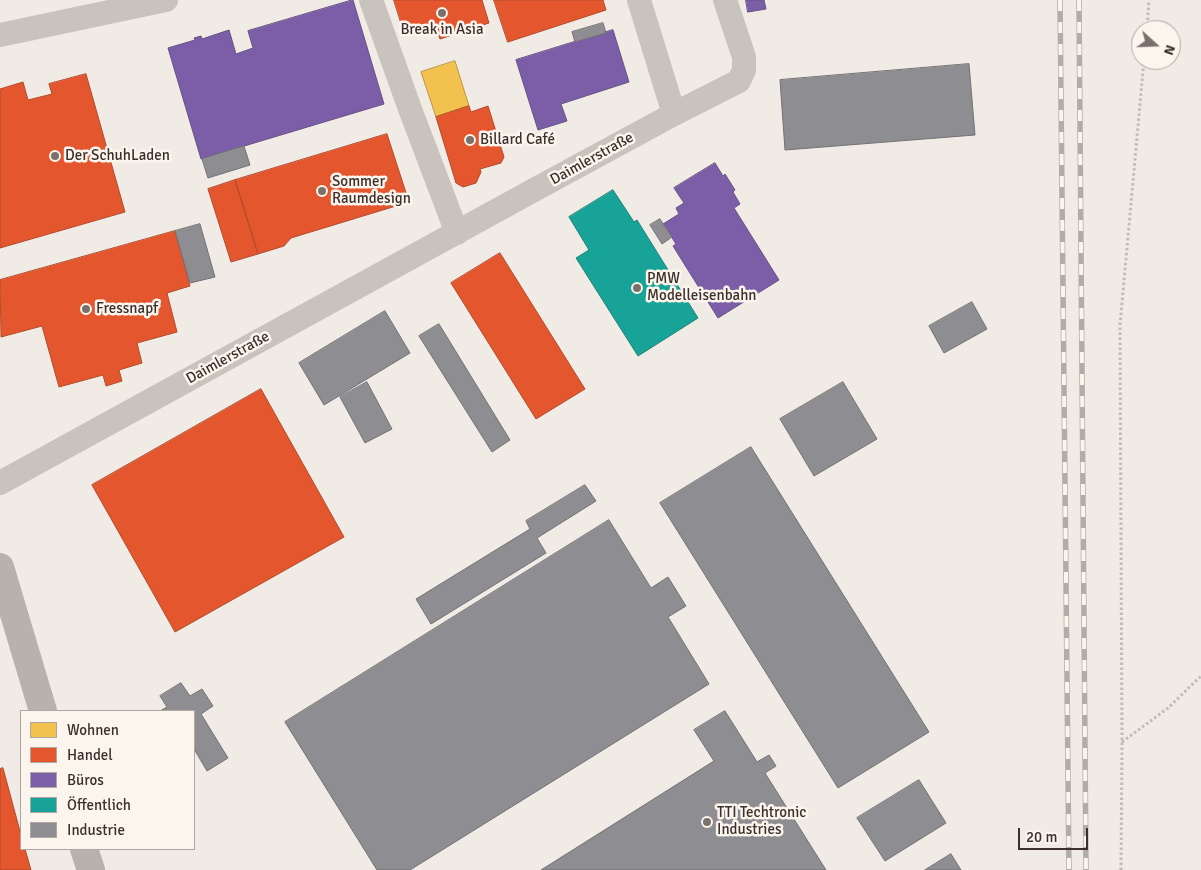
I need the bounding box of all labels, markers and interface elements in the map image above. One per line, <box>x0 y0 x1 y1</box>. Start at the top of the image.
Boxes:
marker: Break in Asia <box>436 7 448 19</box>
north arrow <box>1131 20 1181 70</box>
place label: Break in Asia <box>400 21 484 39</box>
text: N <box>1160 42 1179 57</box>
street label: Daimlerstraße <box>547 129 637 189</box>
place label: Billard Café <box>480 131 555 149</box>
marker: Billard Café <box>464 134 476 146</box>
place label: Der SchuhLaden <box>65 147 170 165</box>
marker: Der SchuhLaden <box>49 150 61 162</box>
place label: Sommer Raumdesign <box>332 173 411 208</box>
marker: Sommer Raumdesign <box>316 185 328 197</box>
place label: PMW Modelleisenbahn <box>647 270 757 305</box>
marker: PMW Modelleisenbahn <box>631 282 643 294</box>
place label: Fressnapf <box>96 300 158 318</box>
marker: Fressnapf <box>80 303 92 315</box>
street label: Daimlerstraße <box>183 328 273 388</box>
legend <box>20 710 195 850</box>
text: Wohnen <box>67 721 119 739</box>
text: Handel <box>67 746 113 764</box>
text: Büros <box>67 771 104 789</box>
text: Öffentlich <box>67 796 131 814</box>
place label: TTI Techtronic Industries <box>717 804 806 839</box>
marker: TTI Techtronic Industries <box>701 816 713 828</box>
scale bar <box>1021 818 1091 850</box>
text: Industrie <box>67 821 125 839</box>
text: 20 m <box>1026 828 1057 846</box>

